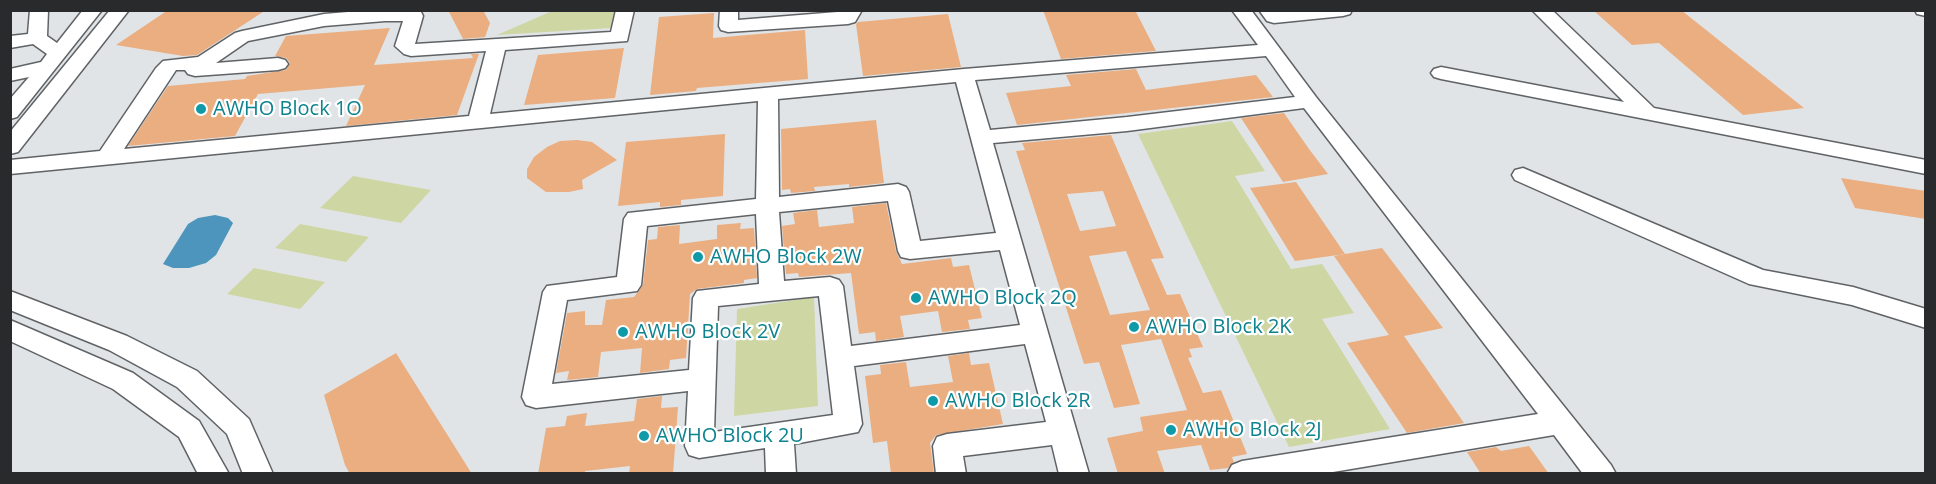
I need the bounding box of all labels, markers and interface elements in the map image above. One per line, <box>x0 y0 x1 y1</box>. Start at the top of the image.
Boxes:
place label: AWHO Block 1O <box>213 97 362 121</box>
marker: AWHO Block 1O <box>194 102 208 116</box>
place label: AWHO Block 2W <box>710 245 862 269</box>
marker: AWHO Block 2W <box>691 250 705 264</box>
place label: AWHO Block 2Q <box>928 286 1077 310</box>
marker: AWHO Block 2Q <box>909 291 923 305</box>
place label: AWHO Block 2K <box>1146 315 1292 339</box>
place label: AWHO Block 2V <box>635 320 780 344</box>
marker: AWHO Block 2K <box>1127 320 1141 334</box>
marker: AWHO Block 2V <box>616 325 630 339</box>
place label: AWHO Block 2R <box>945 389 1091 413</box>
marker: AWHO Block 2R <box>926 394 940 408</box>
place label: AWHO Block 2J <box>1183 418 1322 442</box>
marker: AWHO Block 2J <box>1164 423 1178 437</box>
place label: AWHO Block 2U <box>656 424 804 448</box>
marker: AWHO Block 2U <box>637 429 651 443</box>

